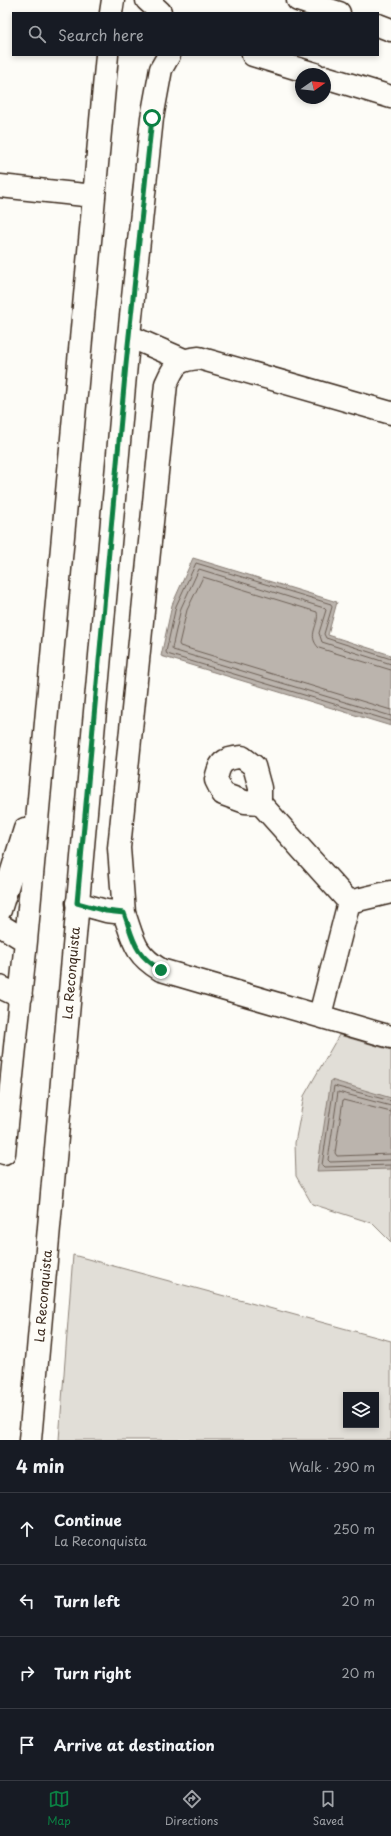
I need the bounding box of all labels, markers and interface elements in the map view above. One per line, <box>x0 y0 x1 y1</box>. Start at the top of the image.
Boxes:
search box <box>12 12 379 56</box>
icon: search <box>26 23 48 45</box>
text: Search here <box>58 23 144 46</box>
north arrow <box>295 68 331 104</box>
route start <box>143 109 161 127</box>
street label: La Reconquista <box>57 925 84 1020</box>
route end <box>152 961 170 979</box>
street label: La Reconquista <box>29 1248 56 1343</box>
map controls <box>343 1392 379 1428</box>
button: layers <box>343 1392 379 1428</box>
text: 4 min <box>16 1453 64 1479</box>
text: Walk · 290 m <box>289 1457 375 1476</box>
text: Continue <box>54 1508 122 1531</box>
icon: ahead <box>16 1518 38 1540</box>
text: 250 m <box>333 1519 375 1538</box>
text: La Reconquista <box>54 1531 147 1550</box>
text: Turn left <box>54 1589 120 1612</box>
icon: left <box>16 1590 38 1612</box>
text: 20 m <box>341 1591 375 1610</box>
text: Turn right <box>54 1661 131 1684</box>
icon: right <box>16 1662 38 1684</box>
text: 20 m <box>341 1663 375 1682</box>
text: Arrive at destination <box>54 1733 215 1756</box>
icon: arrive <box>16 1734 38 1756</box>
tab: Map <box>47 1788 71 1829</box>
tab: Directions <box>165 1788 218 1829</box>
tab: Saved <box>313 1788 344 1829</box>

